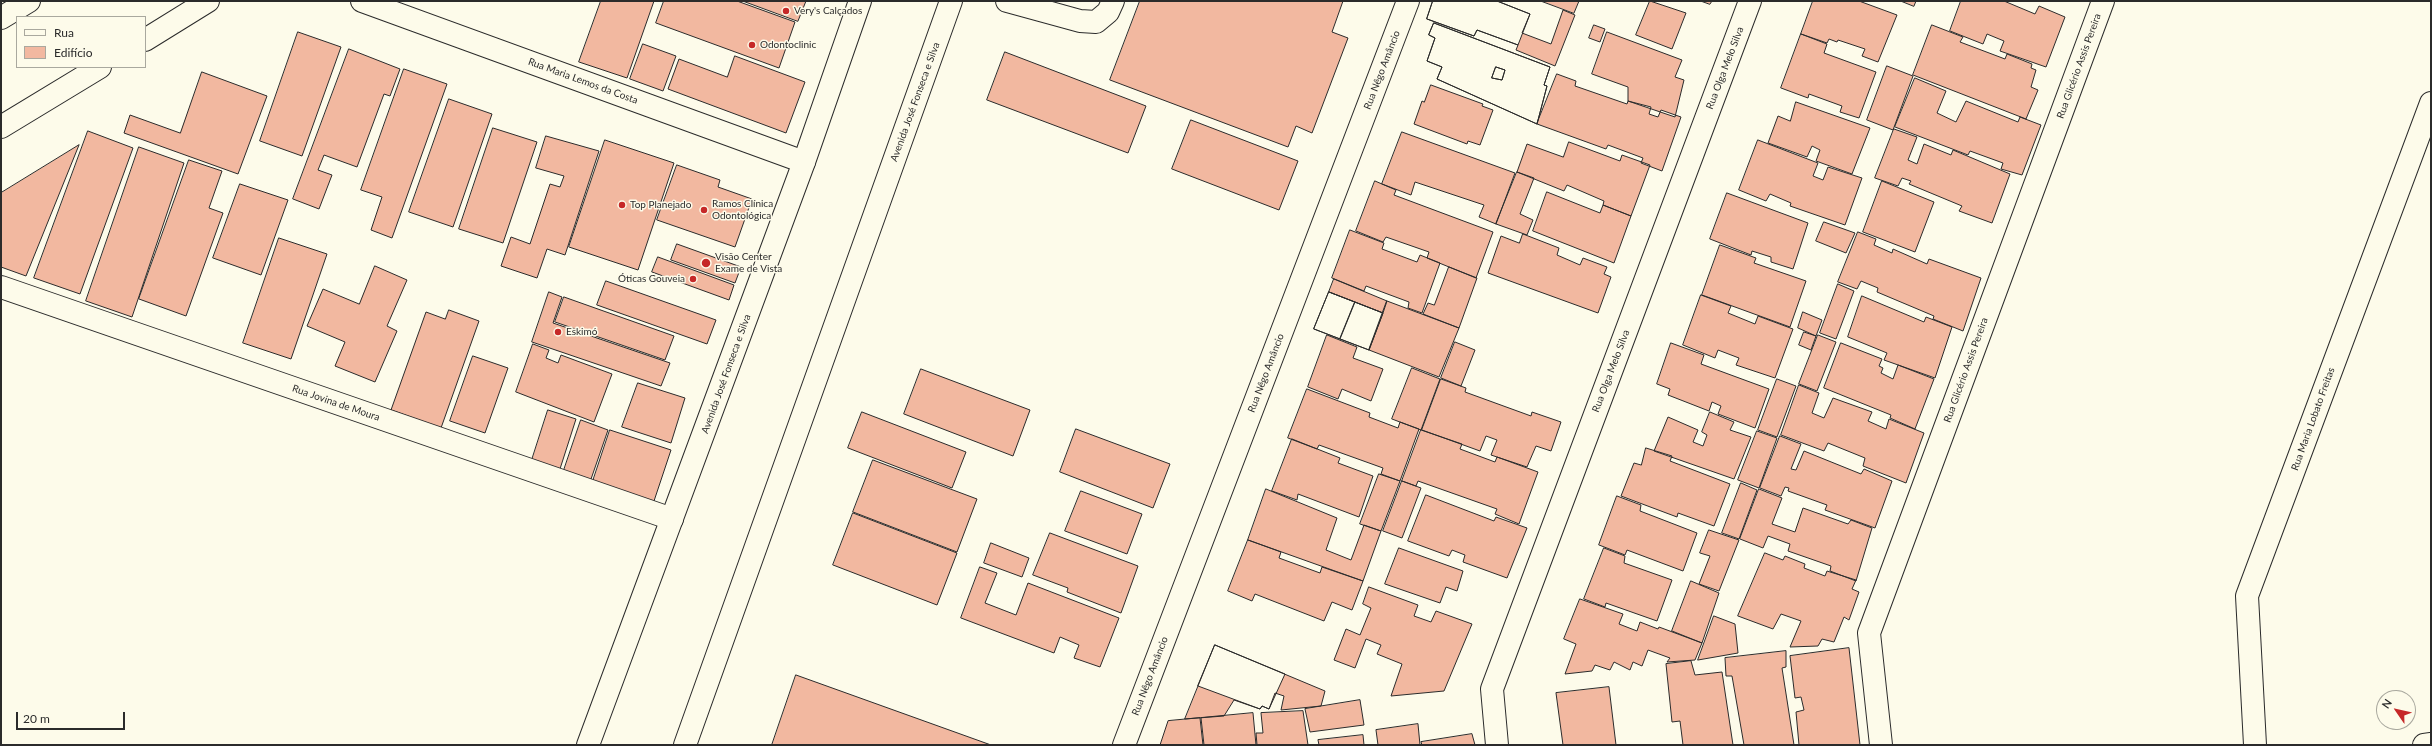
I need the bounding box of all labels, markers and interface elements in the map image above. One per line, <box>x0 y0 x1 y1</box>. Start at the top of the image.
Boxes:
place label: Very's Calçados <box>794 5 862 17</box>
marker: Very's Calçados <box>781 6 791 16</box>
street label: Rua Glicério Assis Pereira <box>2054 12 2104 120</box>
legend <box>16 16 146 68</box>
text: Rua <box>54 25 74 40</box>
street label: Rua Olga Melo Silva <box>1704 25 1746 111</box>
street label: Rua Nêgo Amâncio <box>1361 29 1403 111</box>
place label: Odontoclinic <box>760 39 816 51</box>
marker: Odontoclinic <box>747 40 757 50</box>
street label: Avenida José Fonseca e Silva <box>888 41 942 163</box>
text: Edifício <box>54 45 93 60</box>
street label: Rua Maria Lemos da Costa <box>526 56 640 106</box>
place label: Ramos Clínica Odontológica <box>712 198 773 222</box>
place label: Top Planejado <box>630 199 691 211</box>
marker: Top Planejado <box>617 200 627 210</box>
marker: Ramos Clínica Odontológica <box>699 205 709 215</box>
place label: Visão Center Exame de Vista <box>715 251 782 274</box>
marker: Visão Center Exame de Vista <box>700 257 712 269</box>
place label: Óticas Gouveia <box>618 273 685 285</box>
marker: Óticas Gouveia <box>688 274 698 284</box>
street label: Avenida José Fonseca e Silva <box>699 313 753 435</box>
street label: Rua Glicério Assis Pereira <box>1941 316 1991 424</box>
place label: Eskimó <box>566 326 597 338</box>
marker: Eskimó <box>553 327 563 337</box>
street label: Rua Olga Melo Silva <box>1590 328 1632 414</box>
street label: Rua Nêgo Amâncio <box>1245 332 1287 414</box>
street label: Rua Maria Lobato Freitas <box>2289 366 2337 472</box>
street label: Rua Jovina de Moura <box>291 382 381 424</box>
street label: Rua Nêgo Amâncio <box>1129 635 1171 717</box>
north arrow <box>2376 690 2416 730</box>
text: N <box>2379 696 2394 711</box>
scale bar <box>18 704 127 730</box>
text: 20 m <box>23 711 50 726</box>

